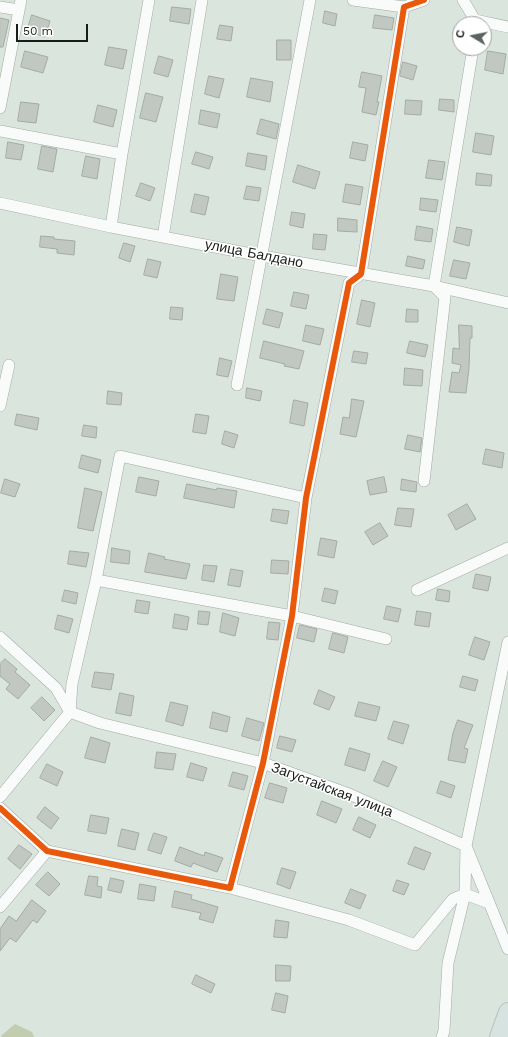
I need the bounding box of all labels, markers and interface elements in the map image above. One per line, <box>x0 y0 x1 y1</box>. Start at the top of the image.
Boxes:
scale bar <box>18 16 90 42</box>
north arrow <box>452 16 492 56</box>
text: 50 m <box>23 24 53 38</box>
text: С <box>454 29 468 39</box>
street label: улица Балдано <box>203 236 305 272</box>
street label: Загустайская улица <box>269 759 395 821</box>

